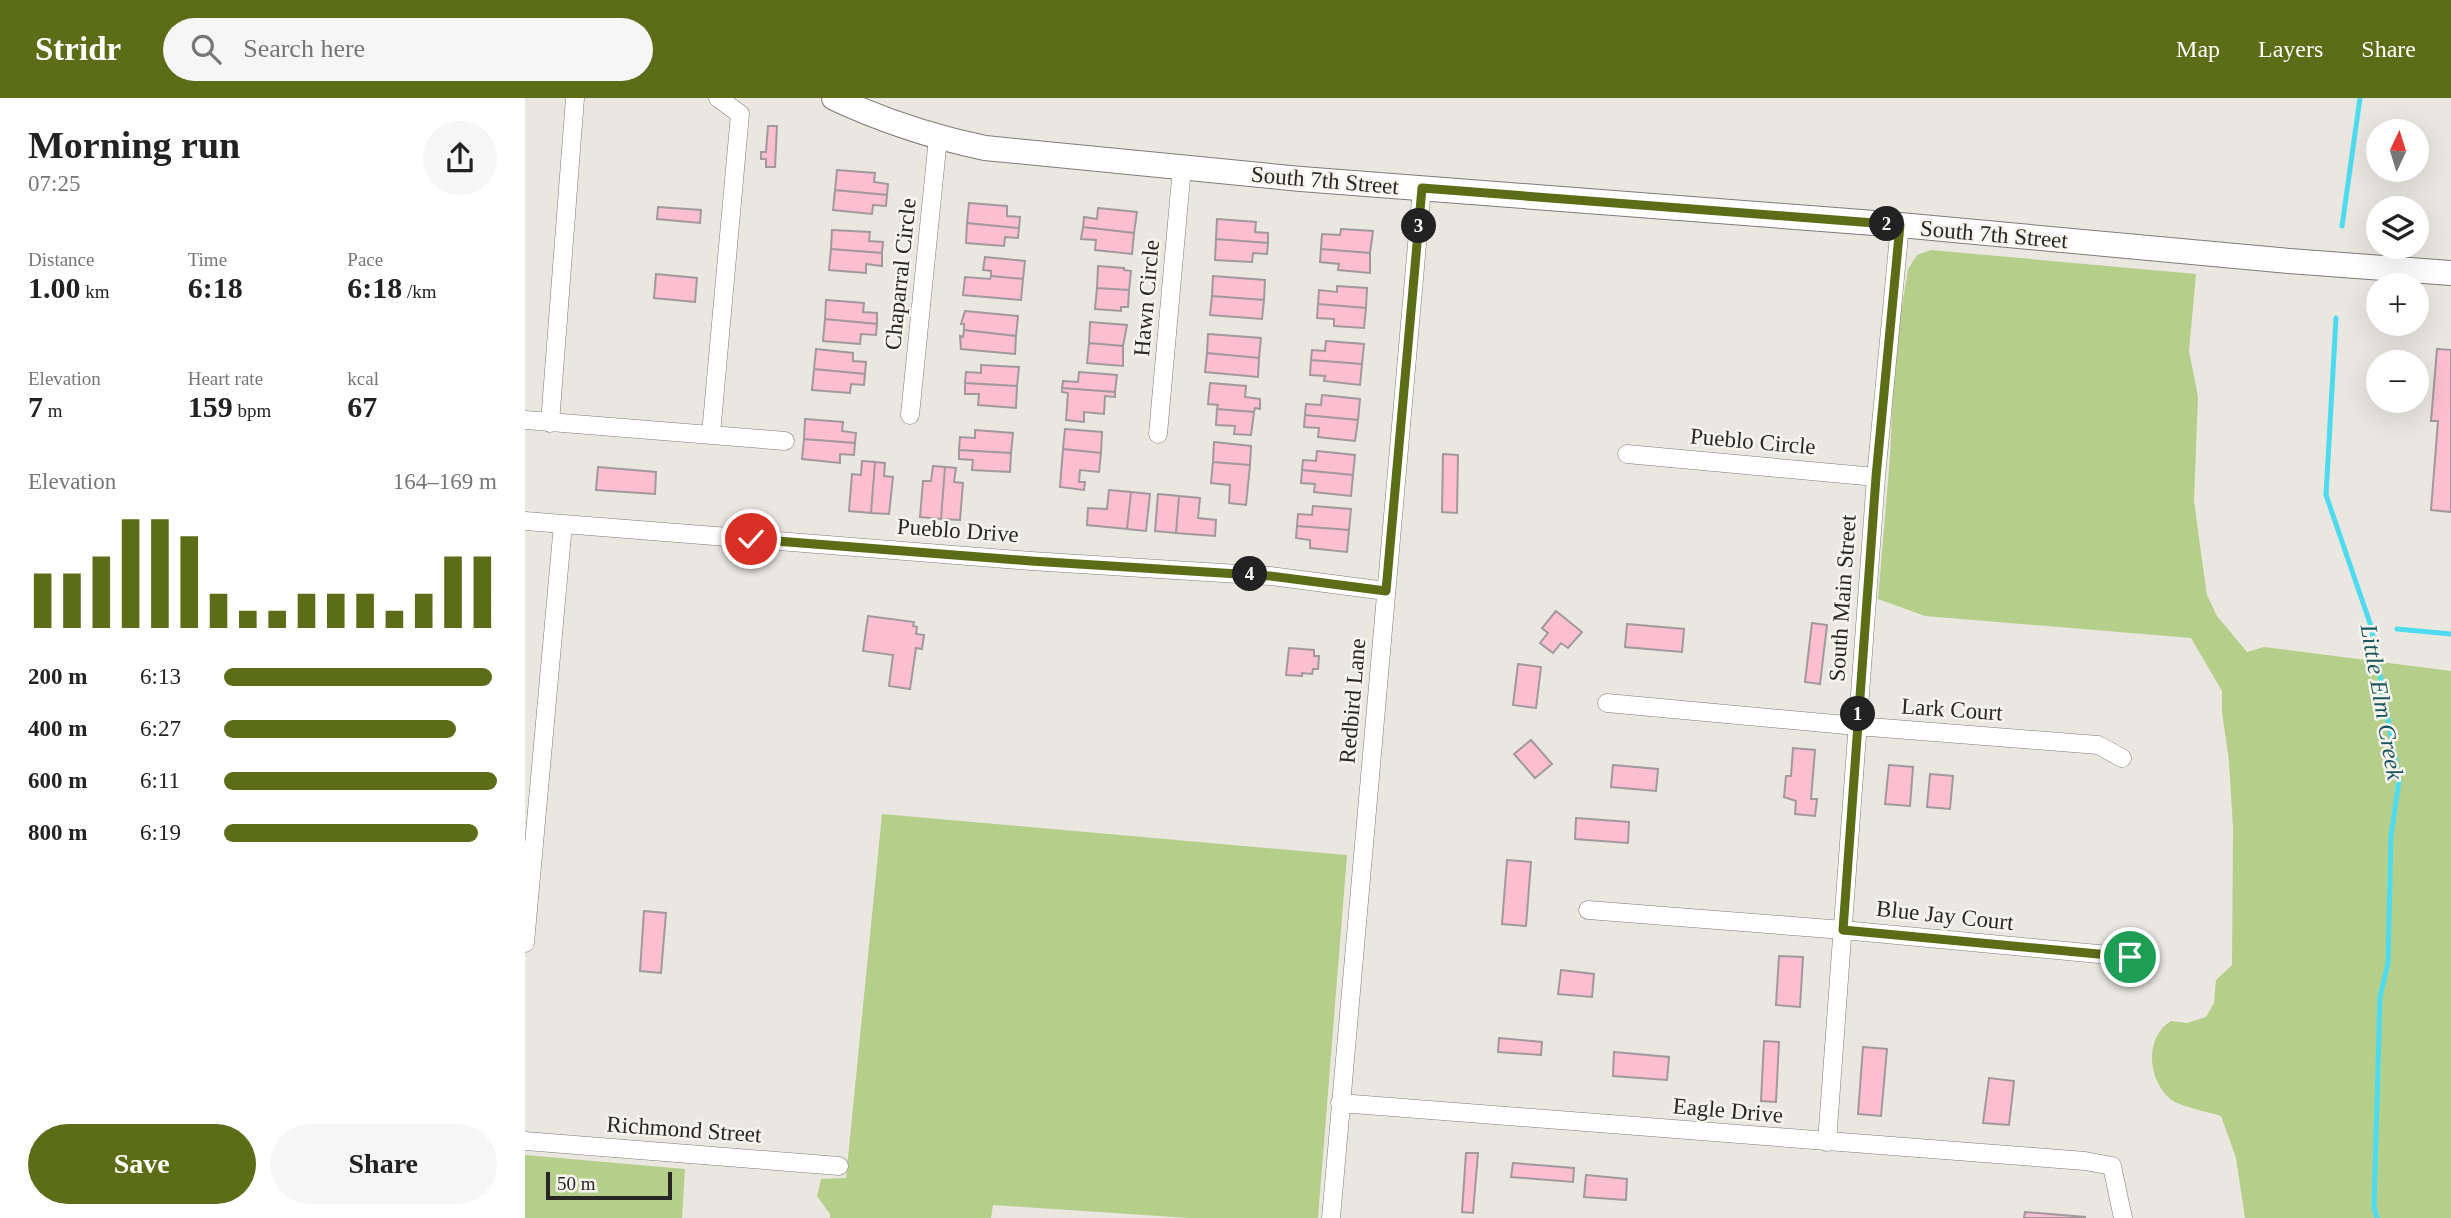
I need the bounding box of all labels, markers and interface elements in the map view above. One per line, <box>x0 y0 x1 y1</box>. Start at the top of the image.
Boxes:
search box <box>163 18 653 81</box>
icon: search <box>187 30 225 68</box>
text: Stridr <box>35 31 121 67</box>
text: Search here <box>243 34 365 63</box>
text: Map <box>2176 36 2220 62</box>
text: Layers <box>2258 36 2323 62</box>
text: Share <box>2361 36 2416 62</box>
north arrow <box>2366 119 2429 182</box>
map controls <box>2366 119 2429 413</box>
button: share <box>423 121 497 195</box>
text: Morning run <box>28 124 240 166</box>
street label: South 7th Street <box>1250 162 1400 199</box>
text: 07:25 <box>28 171 80 196</box>
button: layers <box>2366 196 2429 259</box>
street label: Chaparral Circle <box>880 197 921 351</box>
pin: 2 <box>1869 206 1905 242</box>
pin: 3 <box>1401 208 1437 244</box>
text: 2 <box>1882 213 1891 234</box>
text: 3 <box>1414 215 1423 236</box>
street label: South 7th Street <box>1919 216 2069 253</box>
street label: Hawn Circle <box>1129 239 1164 357</box>
text: Distance <box>28 249 94 270</box>
text: Time <box>188 249 227 270</box>
text: Pace <box>347 249 383 270</box>
text: 1.00 <box>28 271 81 304</box>
text: 6:18 <box>188 271 243 304</box>
text: 6:18 <box>347 271 402 304</box>
button: + <box>2366 273 2429 336</box>
text: km <box>81 281 110 302</box>
text: /km <box>402 281 437 302</box>
button: − <box>2366 350 2429 413</box>
text: Elevation <box>28 368 101 389</box>
text: Heart rate <box>188 368 263 389</box>
text: kcal <box>347 368 379 389</box>
text: 7 <box>28 390 43 423</box>
text: 159 <box>188 390 233 423</box>
text: 67 <box>347 390 377 423</box>
text: m <box>43 400 63 421</box>
text: bpm <box>233 400 271 421</box>
street label: Pueblo Circle <box>1689 424 1817 459</box>
text: Elevation <box>28 469 116 494</box>
text: 164–169 m <box>393 469 497 494</box>
pin <box>721 509 781 569</box>
street label: South Main Street <box>1824 513 1861 682</box>
street label: Pueblo Drive <box>896 514 1020 547</box>
icon: check <box>732 520 770 558</box>
pin: 4 <box>1233 556 1267 592</box>
text: 4 <box>1245 563 1254 584</box>
water label: Little Elm Creek <box>2355 621 2409 782</box>
street label: Redbird Lane <box>1335 637 1370 765</box>
text: 200 m <box>28 664 87 689</box>
text: 6:13 <box>140 664 181 689</box>
street label: Lark Court <box>1900 693 2004 726</box>
pin: 1 <box>1841 696 1875 732</box>
text: 1 <box>1853 703 1862 724</box>
text: 400 m <box>28 716 87 741</box>
text: 6:27 <box>140 716 181 741</box>
text: 600 m <box>28 768 87 793</box>
text: 6:11 <box>140 768 180 793</box>
text: 800 m <box>28 820 87 845</box>
text: 6:19 <box>140 820 181 845</box>
street label: Blue Jay Court <box>1875 896 2015 935</box>
pin <box>2100 927 2160 987</box>
icon: arrive <box>2111 938 2149 976</box>
street label: Eagle Drive <box>1672 1093 1784 1128</box>
street label: Richmond Street <box>606 1112 763 1147</box>
button: Save <box>28 1124 256 1204</box>
button: Share <box>270 1124 497 1204</box>
scale bar <box>546 1169 672 1201</box>
text: 50 m <box>557 1173 596 1194</box>

